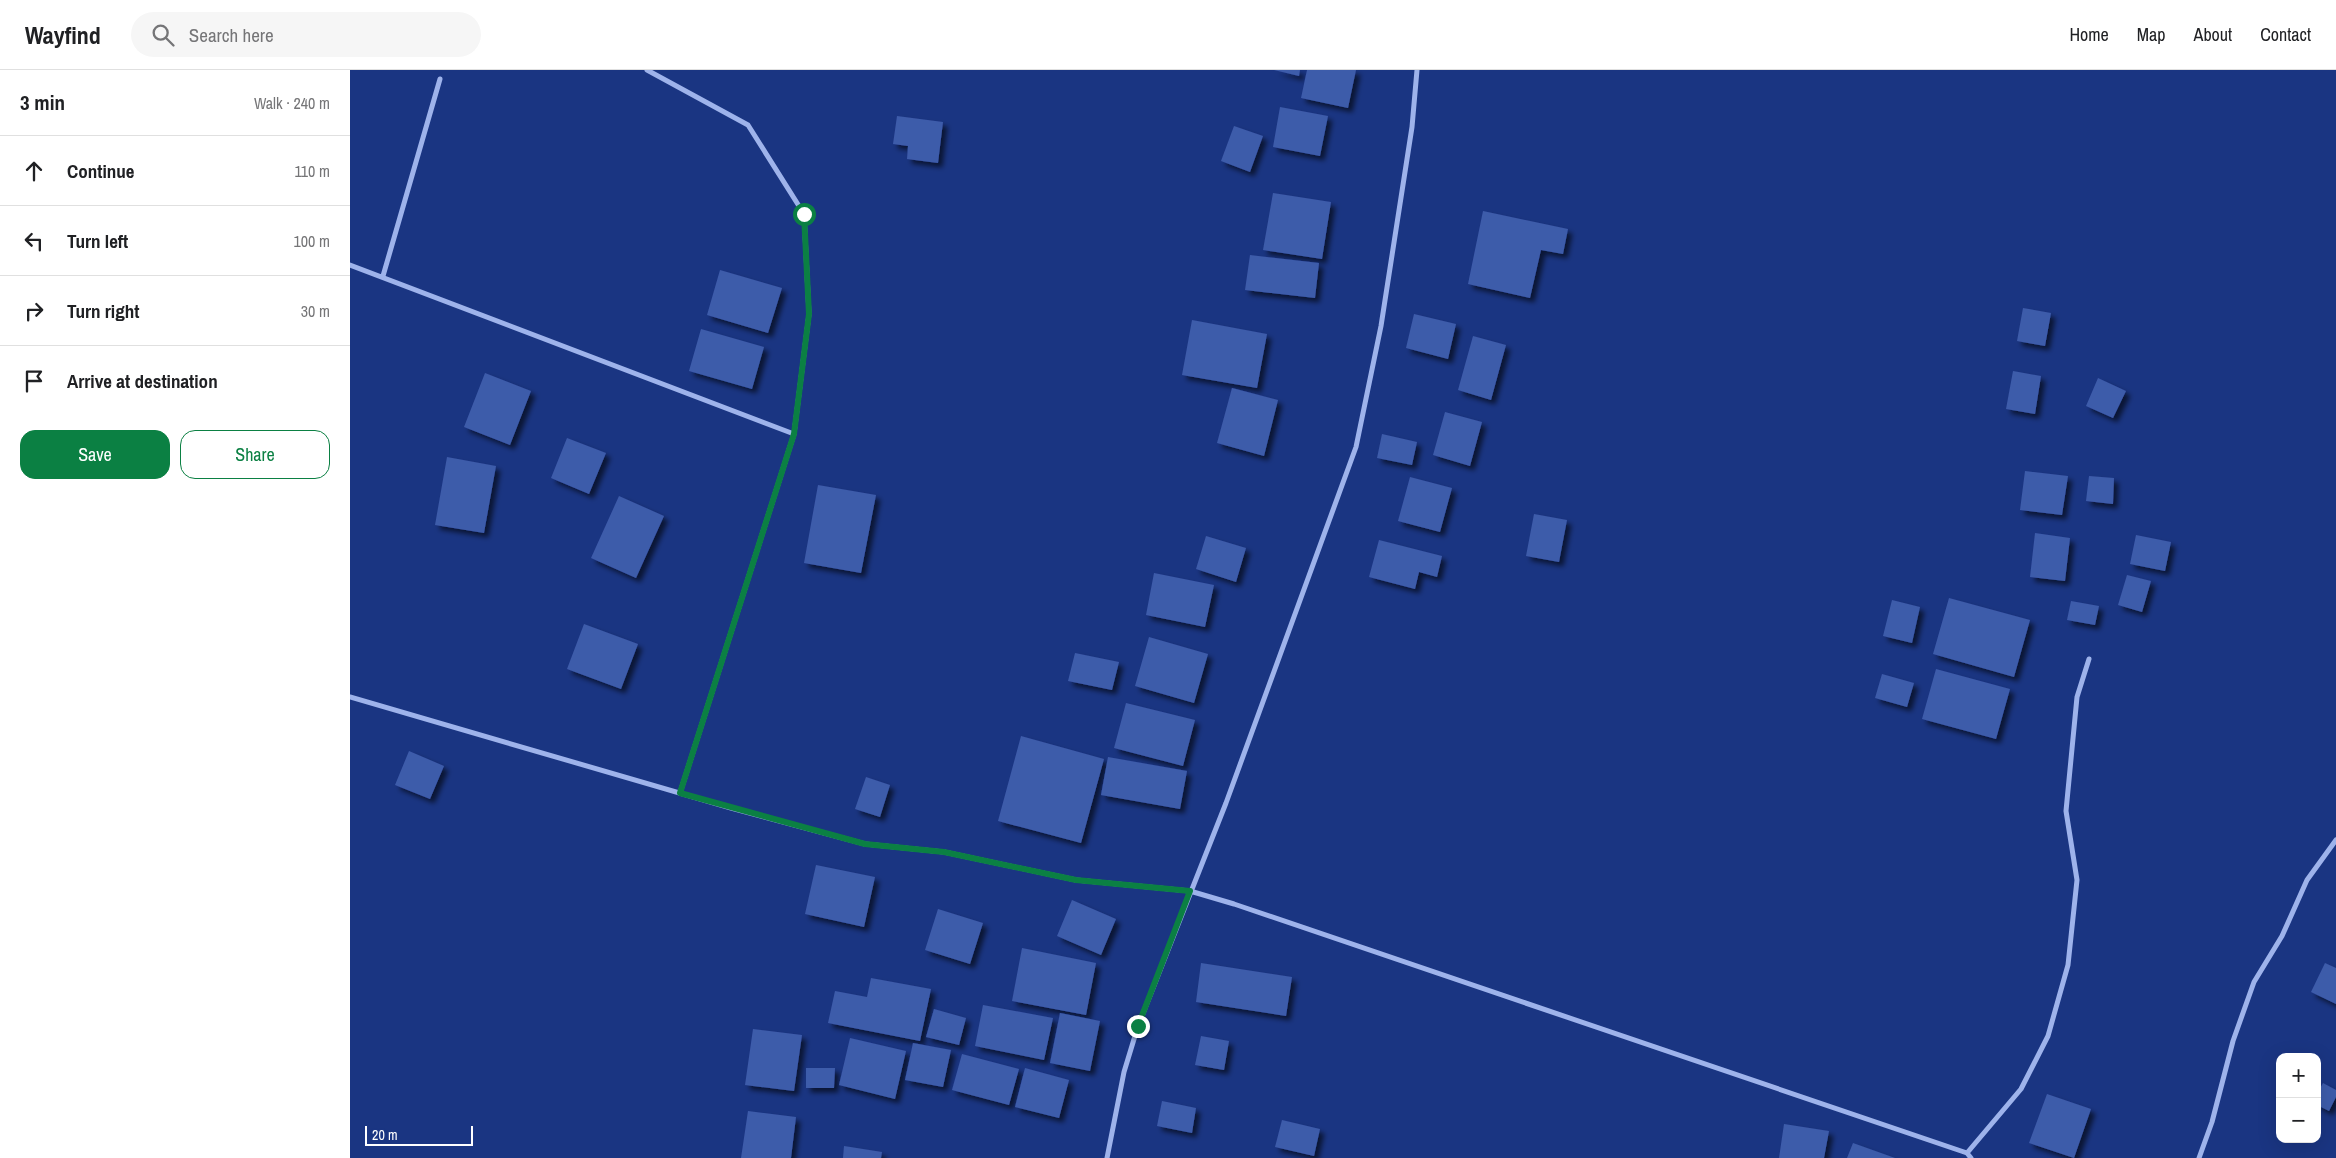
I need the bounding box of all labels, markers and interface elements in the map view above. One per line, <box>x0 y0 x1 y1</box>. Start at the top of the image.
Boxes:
search box <box>131 12 481 57</box>
text: Wayfind <box>25 19 101 51</box>
icon: search <box>149 21 177 49</box>
text: Search here <box>189 22 274 48</box>
text: Home <box>2069 22 2109 47</box>
text: Map <box>2137 22 2166 47</box>
text: About <box>2194 22 2232 47</box>
text: Contact <box>2260 22 2311 47</box>
text: 3 min <box>20 88 65 117</box>
text: Walk · 240 m <box>254 92 330 114</box>
icon: ahead <box>20 157 48 185</box>
text: Continue <box>67 158 135 184</box>
text: 110 m <box>294 160 330 182</box>
route start <box>793 203 816 226</box>
icon: left <box>20 227 48 255</box>
text: Turn left <box>67 228 128 254</box>
text: 100 m <box>294 230 330 252</box>
icon: right <box>20 297 48 325</box>
text: Turn right <box>67 298 139 324</box>
text: 30 m <box>301 300 330 322</box>
icon: arrive <box>20 367 48 395</box>
text: Arrive at destination <box>67 368 218 394</box>
button: Save <box>20 430 170 479</box>
button: Share <box>180 430 330 479</box>
route end <box>1127 1015 1150 1038</box>
map controls <box>2276 1053 2321 1143</box>
button: + <box>2276 1053 2321 1098</box>
button: − <box>2276 1098 2321 1143</box>
scale bar <box>365 1123 472 1146</box>
text: 20 m <box>372 1126 398 1144</box>

